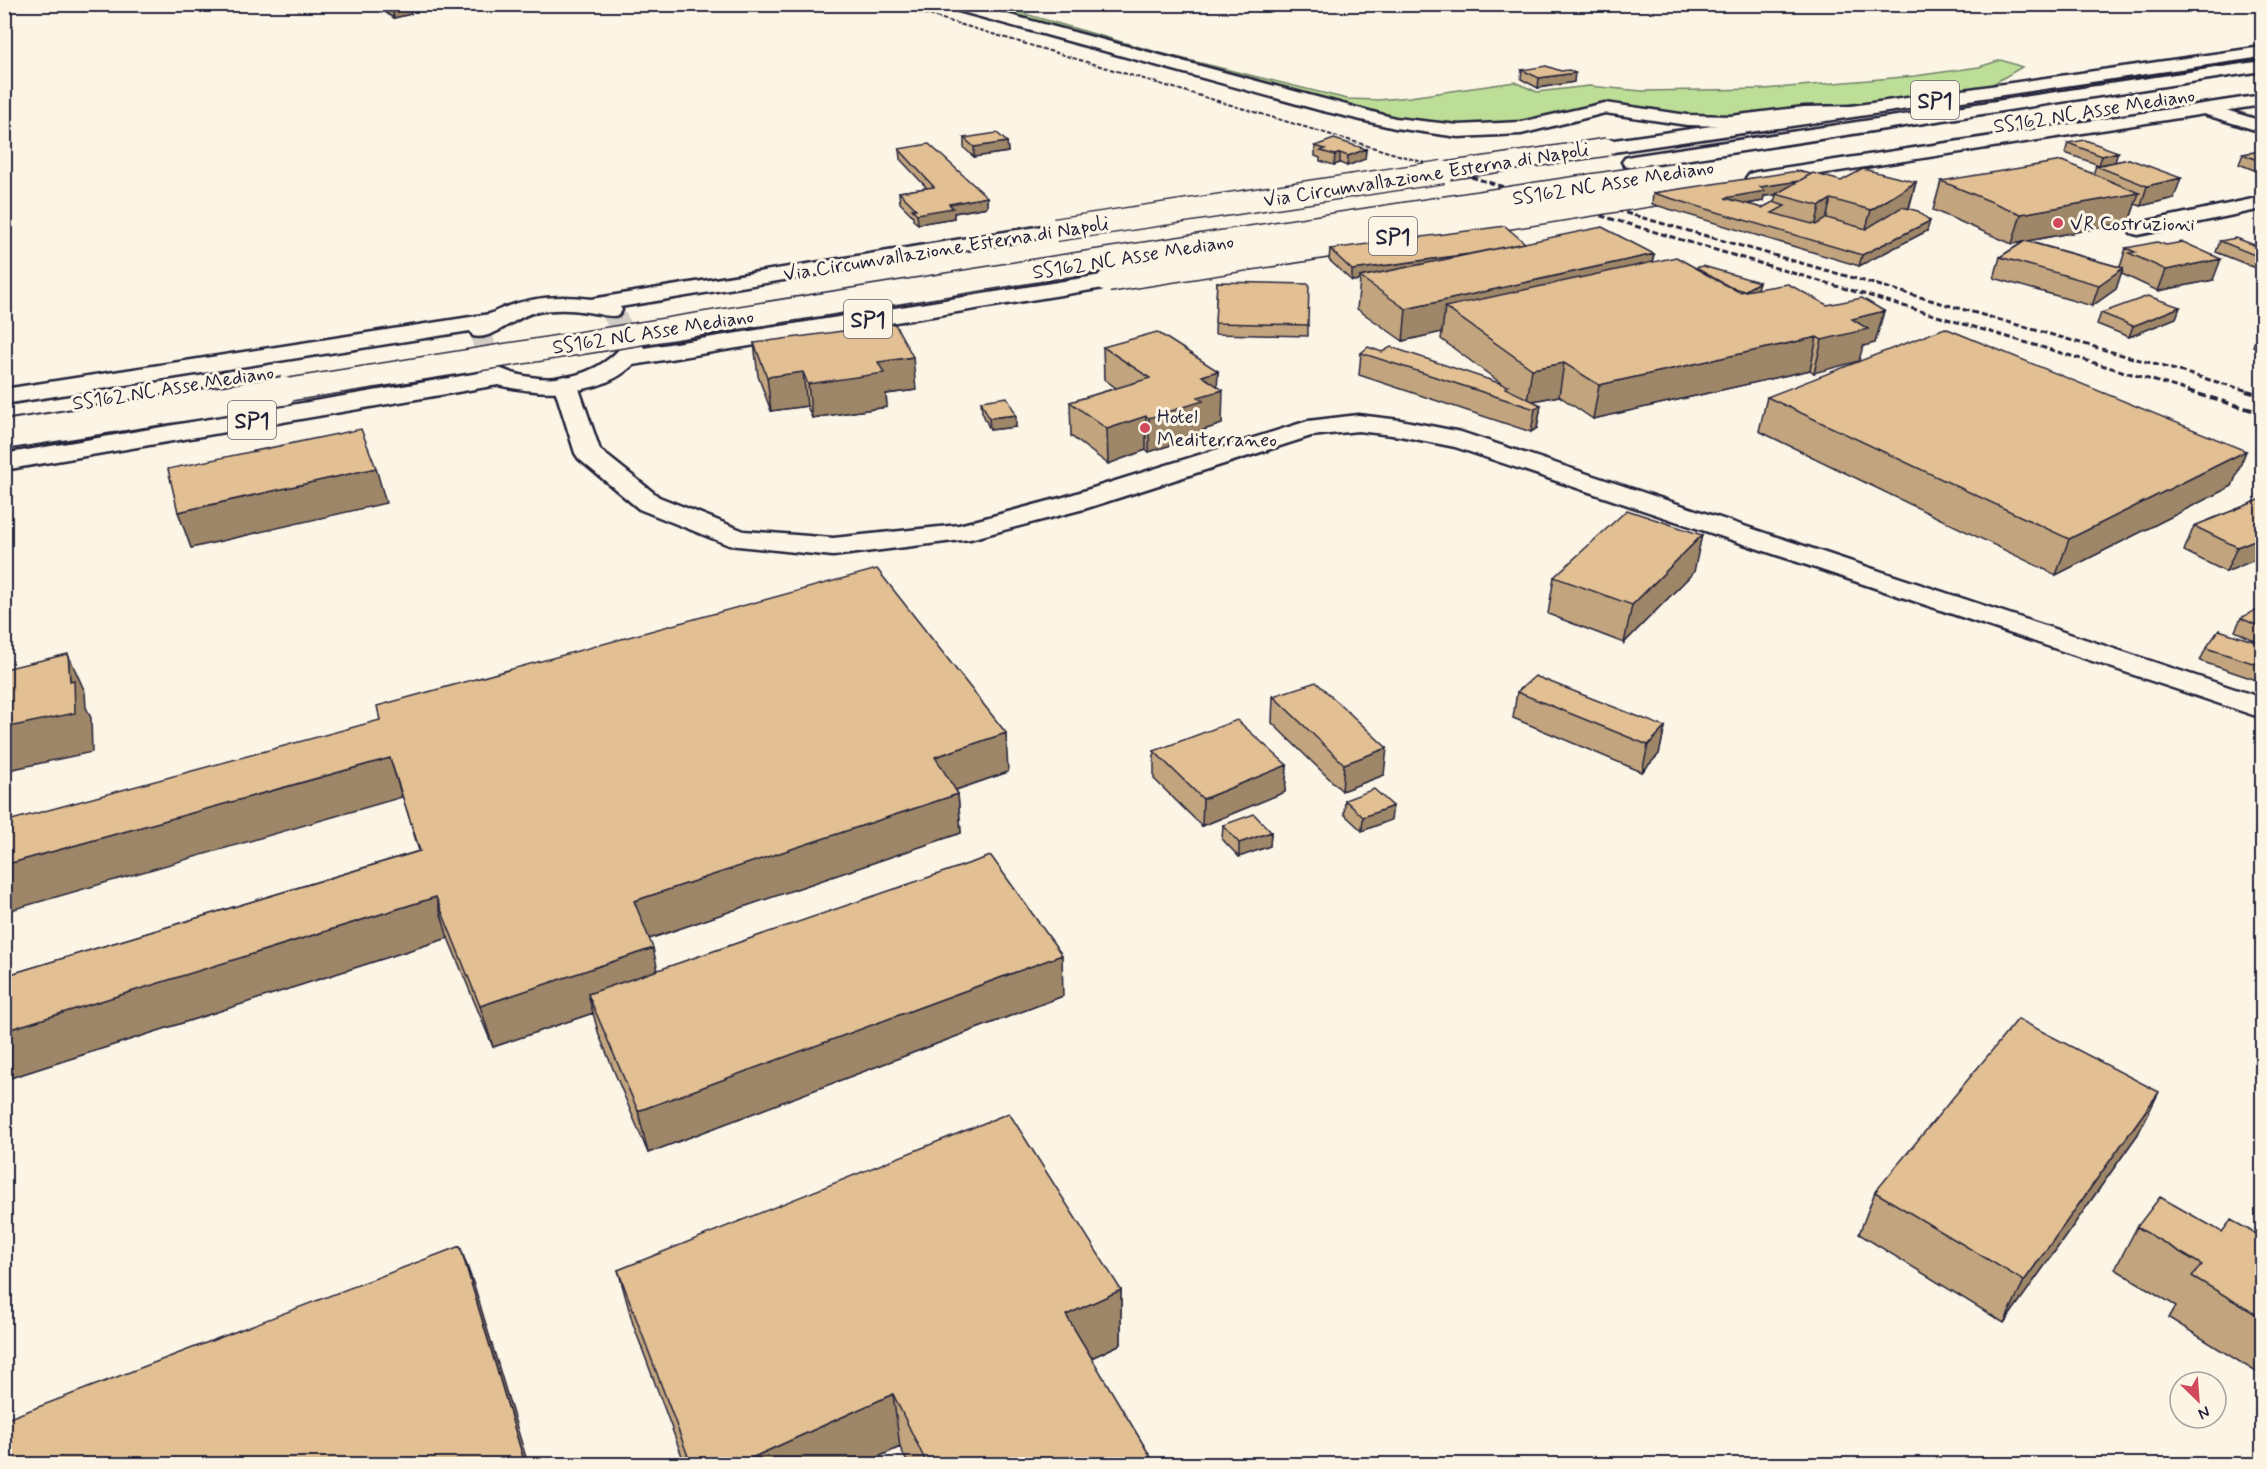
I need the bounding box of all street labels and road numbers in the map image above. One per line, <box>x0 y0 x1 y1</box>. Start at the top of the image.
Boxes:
road number: SP1 <box>1911 81 1959 119</box>
street label: SS162 NC Asse Mediano <box>1992 82 2197 141</box>
street label: Via Circumvallazione Esterna di Napoli <box>1262 136 1591 215</box>
street label: SS162 NC Asse Mediano <box>1511 154 1716 213</box>
street label: Via Circumvallazione Esterna di Napoli <box>782 210 1111 289</box>
road number: SP1 <box>1369 217 1417 255</box>
street label: SS162 NC Asse Mediano <box>1031 228 1236 287</box>
road number: SP1 <box>844 300 892 338</box>
street label: SS162 NC Asse Mediano <box>551 303 756 362</box>
street label: SS162 NC Asse Mediano <box>71 359 276 418</box>
road number: SP1 <box>228 401 276 439</box>

